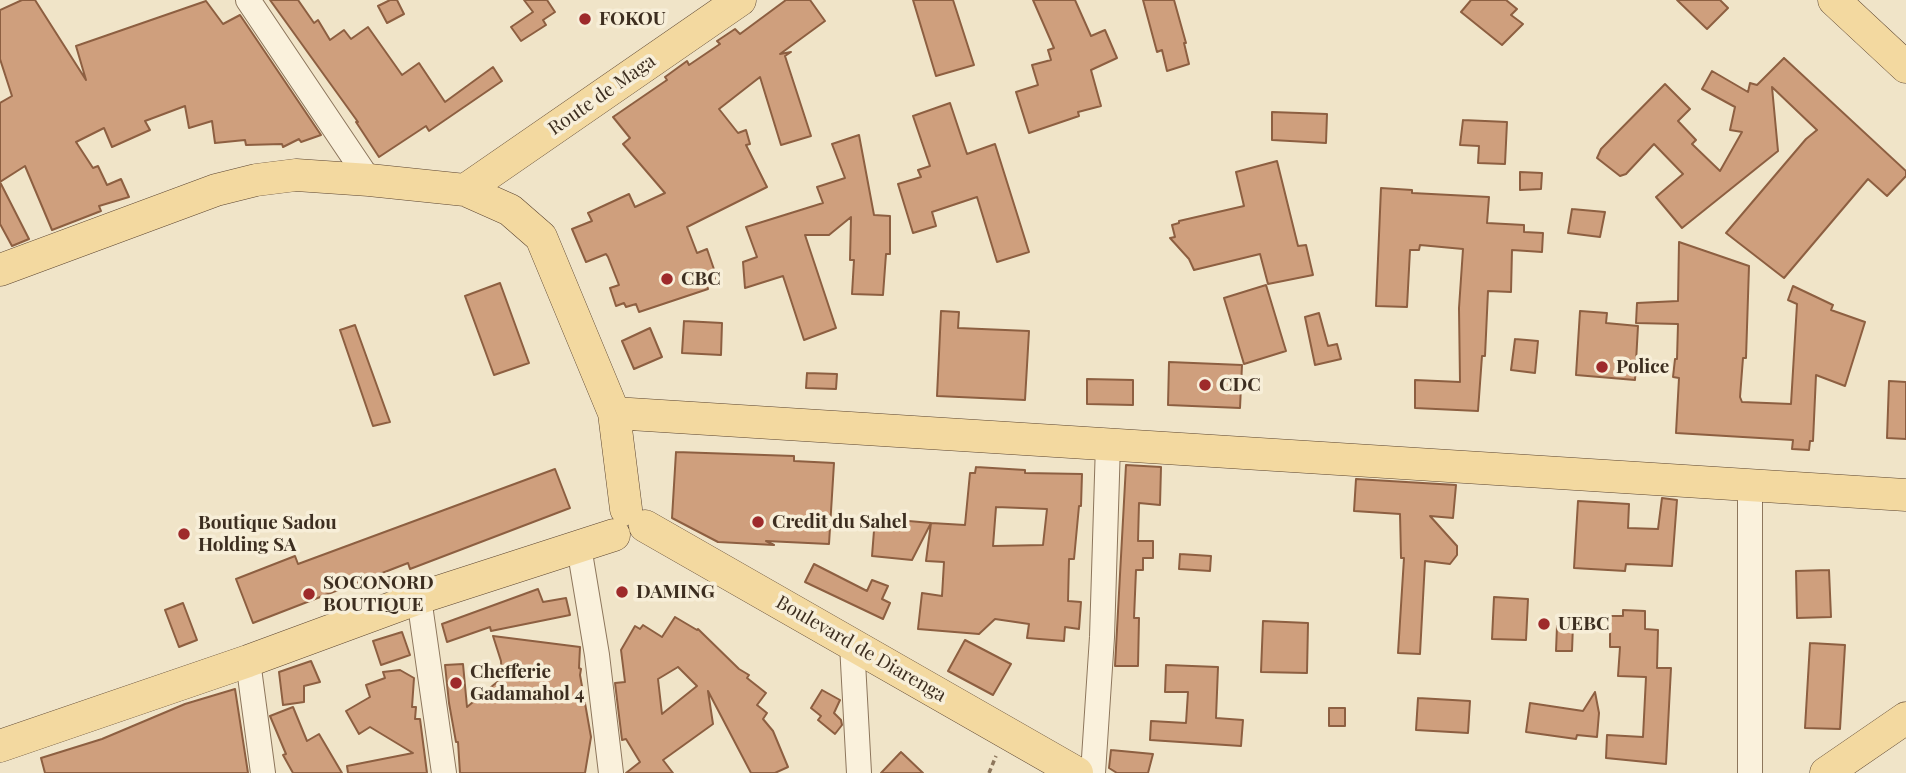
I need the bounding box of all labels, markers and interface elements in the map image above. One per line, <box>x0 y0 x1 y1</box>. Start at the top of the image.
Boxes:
place label: FOKOU <box>599 8 666 30</box>
marker: FOKOU <box>577 11 593 27</box>
street label: Route de Maga <box>544 50 660 140</box>
place label: CBC <box>681 268 721 290</box>
marker: CBC <box>659 271 675 287</box>
place label: Police <box>1616 356 1669 378</box>
marker: Police <box>1594 359 1610 375</box>
place label: CDC <box>1219 374 1261 396</box>
marker: CDC <box>1197 377 1213 393</box>
place label: Credit du Sahel <box>772 511 907 533</box>
place label: Boutique Sadou Holding SA <box>198 512 337 556</box>
marker: Credit du Sahel <box>750 514 766 530</box>
marker: Boutique Sadou Holding SA <box>176 526 192 542</box>
place label: SOCONORD BOUTIQUE <box>323 572 434 616</box>
place label: DAMING <box>636 581 715 603</box>
marker: DAMING <box>614 584 630 600</box>
marker: SOCONORD BOUTIQUE <box>301 586 317 602</box>
street label: Boulevard de Diarenga <box>772 591 950 707</box>
place label: UEBC <box>1558 613 1609 635</box>
marker: UEBC <box>1536 616 1552 632</box>
place label: Chefferie Gadamahol 4 <box>470 661 584 705</box>
marker: Chefferie Gadamahol 4 <box>448 675 464 691</box>

